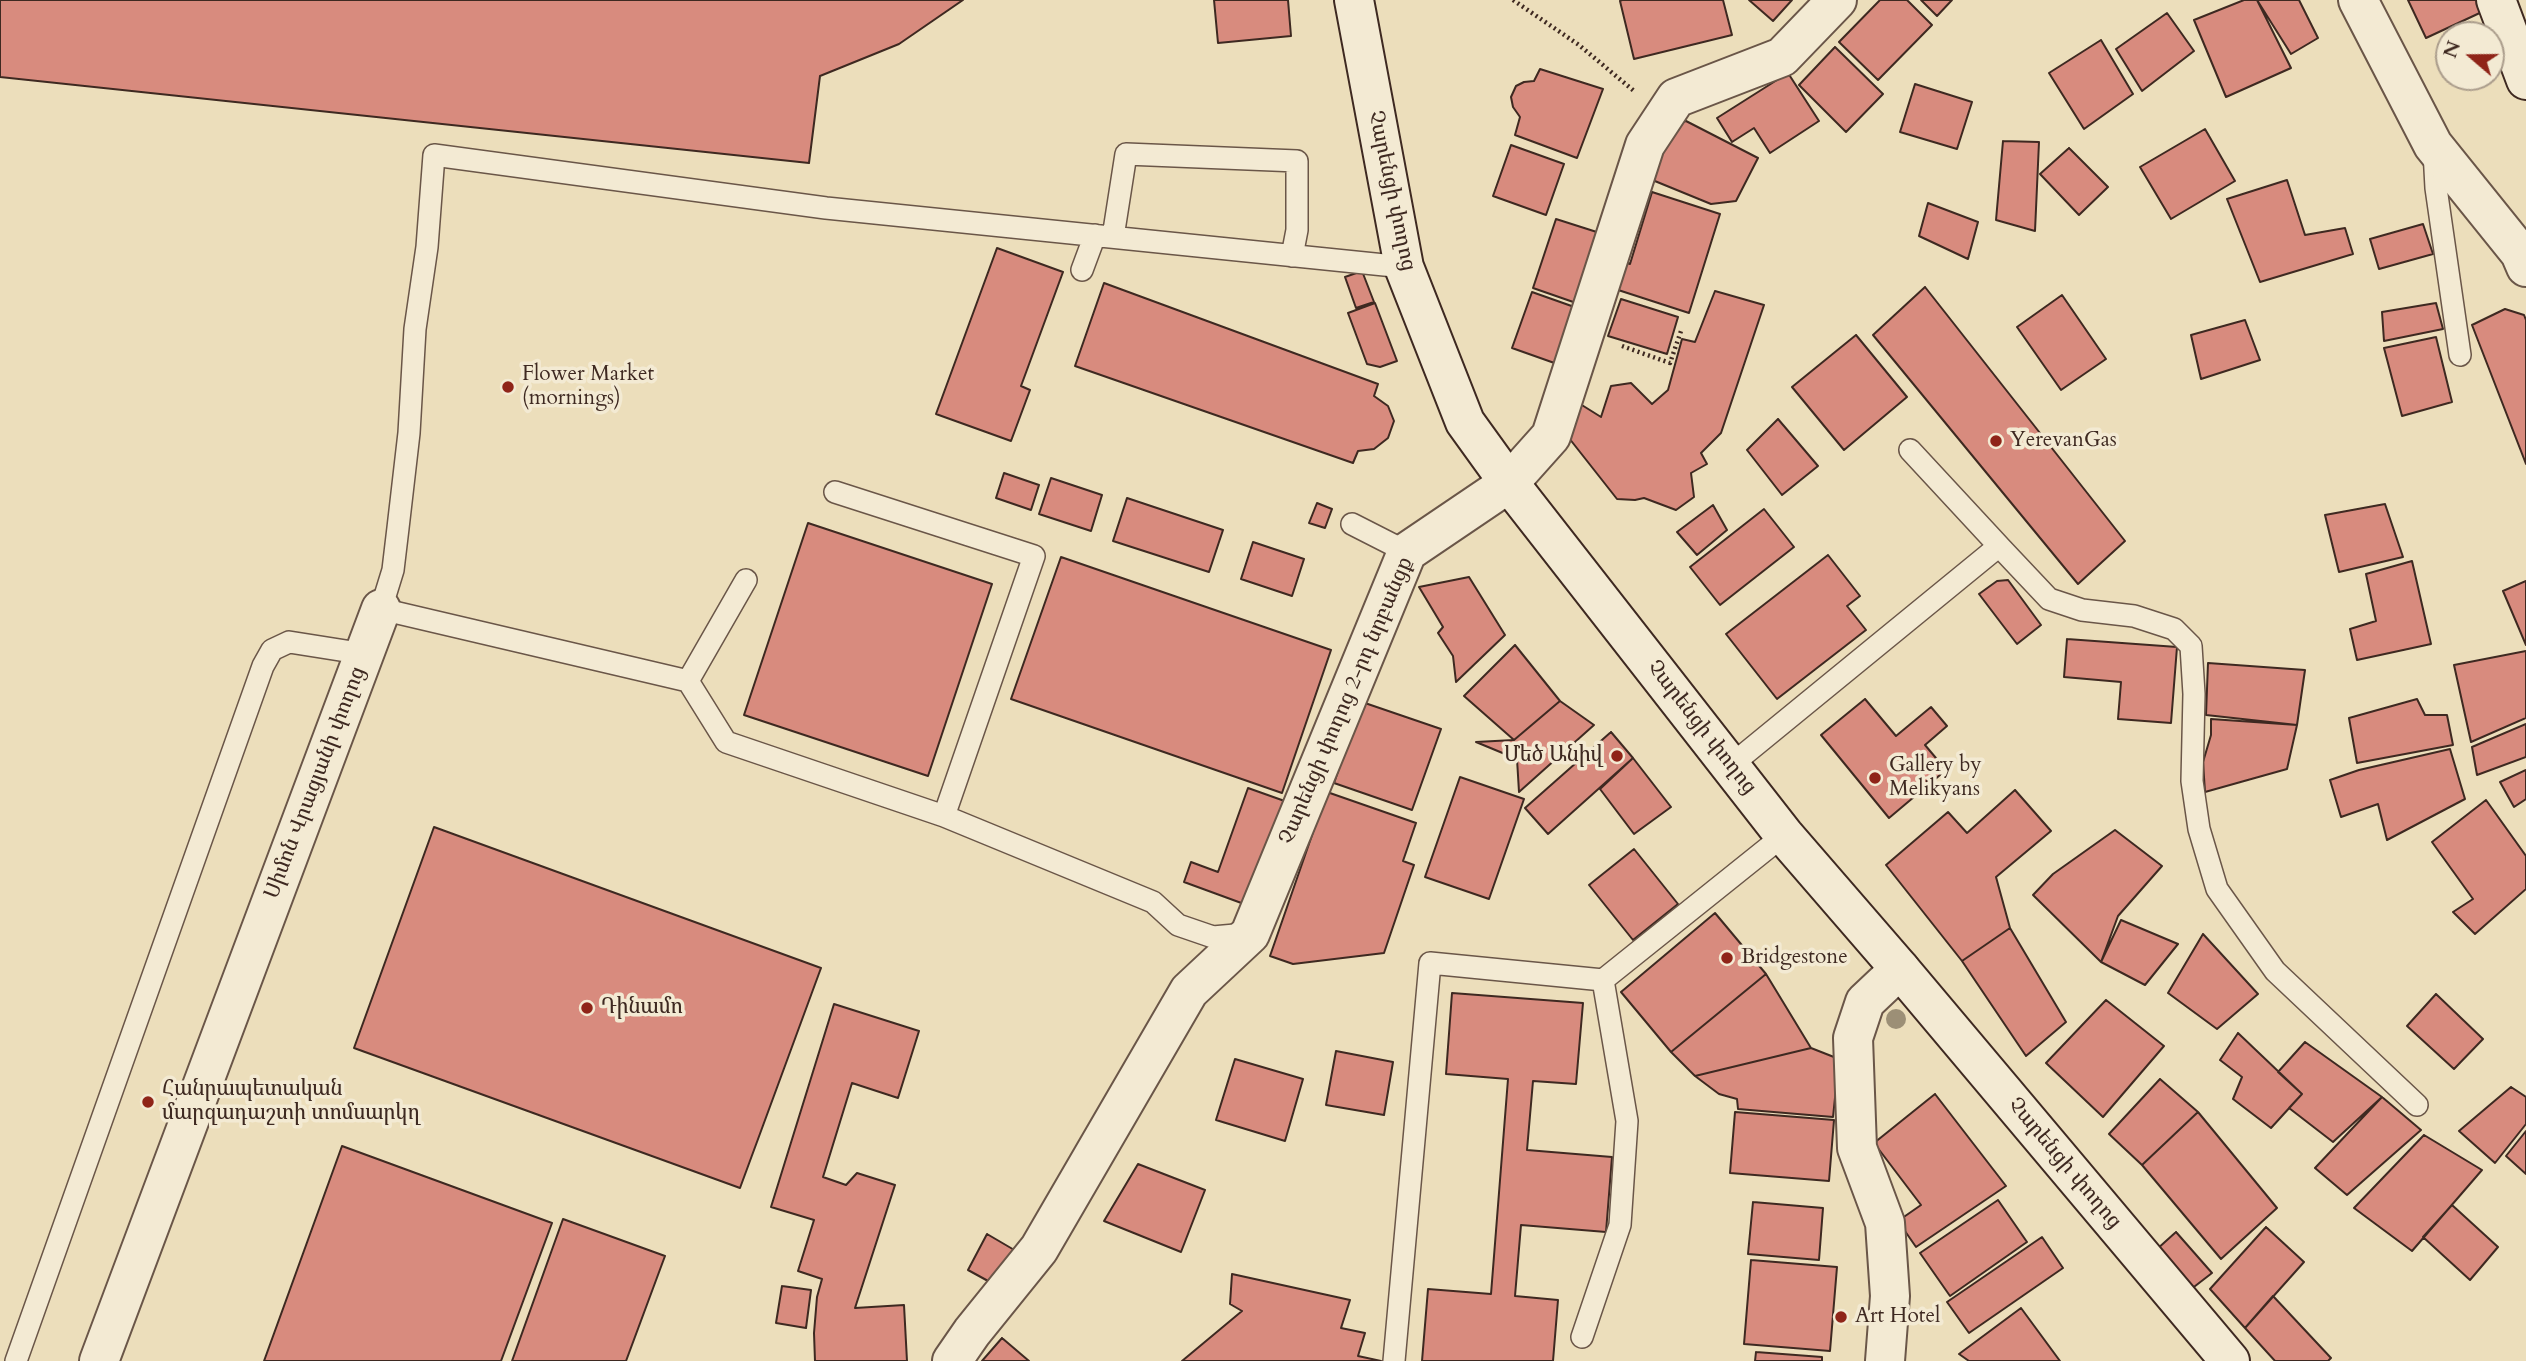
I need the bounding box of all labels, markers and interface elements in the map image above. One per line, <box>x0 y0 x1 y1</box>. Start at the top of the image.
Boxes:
north arrow <box>2435 21 2505 91</box>
text: N <box>2437 37 2467 62</box>
street label: Չարենցի փողոց <box>1362 109 1420 273</box>
place label: Flower Market (mornings) <box>522 362 654 412</box>
marker: Flower Market (mornings) <box>500 379 516 395</box>
place label: YerevanGas <box>2010 428 2117 454</box>
marker: YerevanGas <box>1988 433 2004 449</box>
street label: Չարենցի փողոց 2-րդ նրբանցք <box>1275 554 1419 848</box>
street label: Չարենցի փողոց <box>1641 656 1761 800</box>
street label: Սիմոն Վրացյանի փողոց <box>260 663 372 903</box>
place label: Մեծ Անիվ <box>1504 743 1603 769</box>
marker: Մեծ Անիվ <box>1609 748 1625 764</box>
place label: Gallery by Melikyans <box>1889 753 1982 803</box>
marker: Gallery by Melikyans <box>1867 770 1883 786</box>
place label: Bridgestone <box>1741 945 1848 971</box>
marker: Bridgestone <box>1719 950 1735 966</box>
place label: Դինամո <box>601 995 683 1021</box>
marker: Դինամո <box>579 1000 595 1016</box>
place label: Հանրապետական մարզադաշտի տոմսարկղ <box>162 1077 420 1127</box>
street label: Չարենցի փողոց <box>2002 1093 2126 1235</box>
marker: Հանրապետական մարզադաշտի տոմսարկղ <box>140 1094 156 1110</box>
place label: Art Hotel <box>1855 1304 1940 1330</box>
marker: Art Hotel <box>1833 1309 1849 1325</box>

